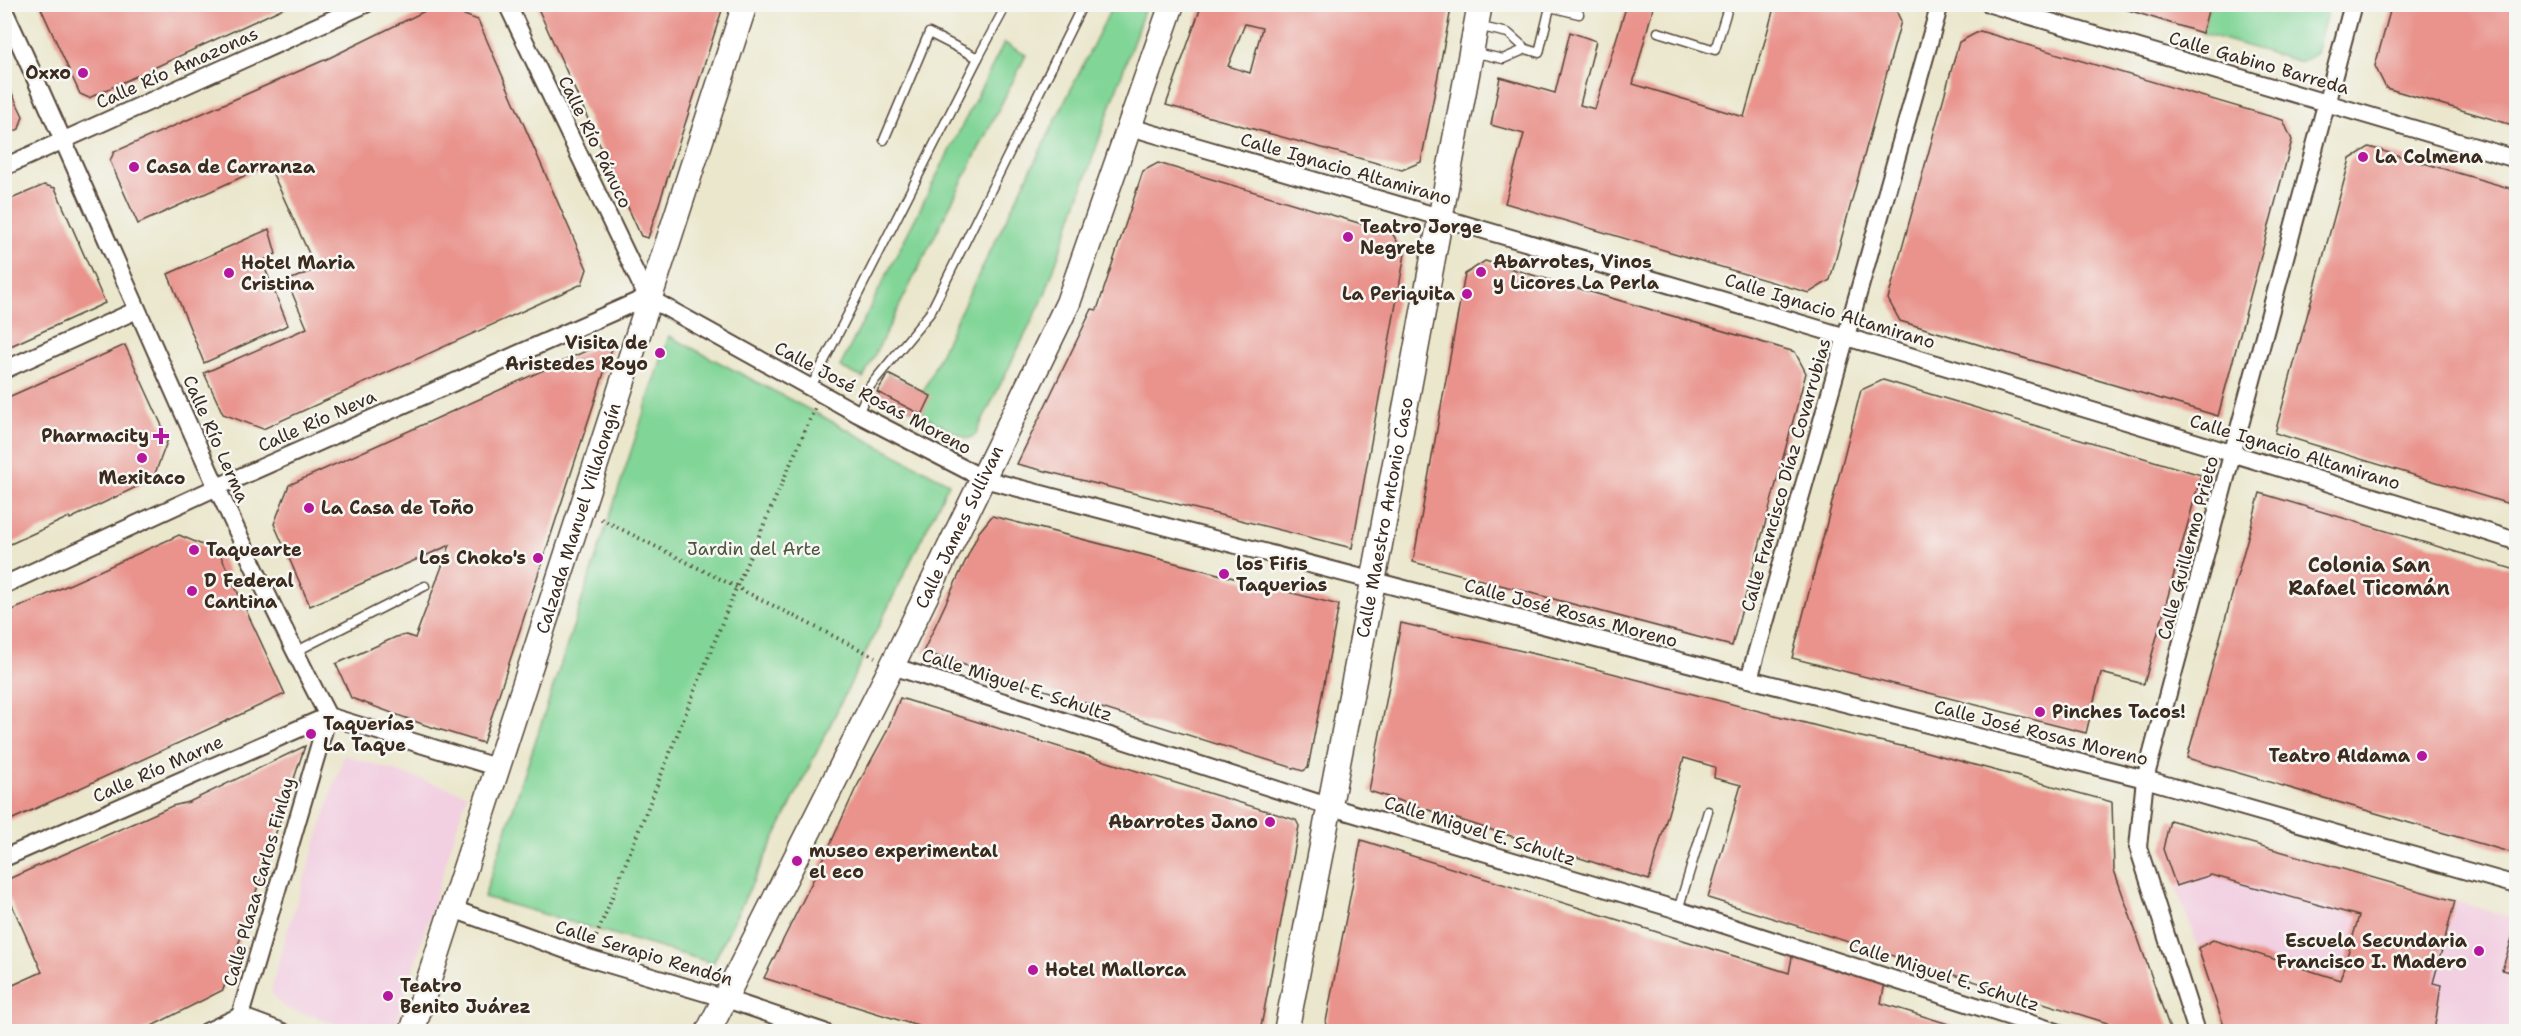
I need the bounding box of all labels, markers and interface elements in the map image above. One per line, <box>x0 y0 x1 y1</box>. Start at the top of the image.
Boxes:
street label: Calle Río Amazonas <box>92 21 262 115</box>
street label: Calle Gabino Barreda <box>2166 26 2352 100</box>
place label: Oxxo <box>25 61 71 85</box>
marker: Oxxo <box>76 66 90 80</box>
street label: Calle Río Pánuco <box>553 72 637 212</box>
street label: Calle Ignacio Altamirano <box>1238 127 1454 211</box>
place label: La Colmena <box>2375 145 2484 169</box>
marker: La Colmena <box>2356 150 2370 164</box>
place label: Casa de Carranza <box>146 155 316 179</box>
marker: Casa de Carranza <box>127 160 141 174</box>
place label: Teatro Jorge Negrete <box>1360 215 1483 260</box>
marker: Teatro Jorge Negrete <box>1341 230 1355 244</box>
place label: Abarrotes, Vinos y Licores La Perla <box>1493 250 1660 295</box>
place label: Hotel Maria Cristina <box>241 251 356 296</box>
marker: Abarrotes, Vinos y Licores La Perla <box>1474 265 1488 279</box>
marker: Hotel Maria Cristina <box>222 266 236 280</box>
street label: Calle Ignacio Altamirano <box>1722 268 1938 354</box>
place label: La Periquita <box>1342 282 1456 306</box>
marker: La Periquita <box>1460 287 1474 301</box>
place label: Visita de Aristedes Royo <box>505 331 648 376</box>
street label: Calle José Rosas Moreno <box>770 336 976 460</box>
street label: Calle Francisco Díaz Covarrubias <box>1735 336 1837 614</box>
marker: Visita de Aristedes Royo <box>653 346 667 360</box>
street label: Calle Río Lerma <box>177 372 255 506</box>
street label: Calle Río Neva <box>254 384 380 458</box>
street label: Calle Maestro Antonio Caso <box>1350 395 1419 640</box>
street label: Calzada Manuel Villalongín <box>530 400 627 637</box>
street label: Calle Ignacio Altamirano <box>2187 409 2403 495</box>
place label: Pharmacity <box>41 424 149 448</box>
marker: Pharmacity <box>154 429 168 443</box>
street label: Calle James Sullivan <box>910 442 1009 613</box>
marker: Mexitaco <box>135 451 149 465</box>
street label: Calle Guillermo Prieto <box>2152 453 2224 643</box>
place label: Mexitaco <box>98 466 186 490</box>
place label: La Casa de Toño <box>321 496 474 520</box>
marker: La Casa de Toño <box>302 501 316 515</box>
park label: Jardin del Arte <box>687 537 821 561</box>
place label: Taquearte <box>206 538 302 562</box>
marker: Taquearte <box>187 543 201 557</box>
place label: Los Choko's <box>419 546 526 570</box>
marker: Los Choko's <box>531 551 545 565</box>
place label: los Fifis Taquerias <box>1236 552 1327 597</box>
district label: Colonia San Rafael Ticomán <box>2288 552 2450 601</box>
marker: los Fifis Taquerias <box>1217 567 1231 581</box>
place label: D Federal Cantina <box>204 569 294 614</box>
street label: Calle José Rosas Moreno <box>1462 573 1680 653</box>
marker: D Federal Cantina <box>185 584 199 598</box>
street label: Calle Miguel E. Schultz <box>919 643 1115 727</box>
street label: Calle José Rosas Moreno <box>1931 695 2151 771</box>
place label: Pinches Tacos! <box>2052 700 2186 724</box>
marker: Pinches Tacos! <box>2033 705 2047 719</box>
place label: Taquerías La Taque <box>323 712 414 757</box>
marker: Taquerías La Taque <box>304 727 318 741</box>
street label: Calle Río Marne <box>89 730 227 808</box>
place label: Teatro Aldama <box>2269 744 2411 768</box>
marker: Teatro Aldama <box>2415 749 2429 763</box>
street label: Calle Plaza Carlos Finlay <box>218 775 300 989</box>
street label: Calle Miguel E. Schultz <box>1381 790 1579 872</box>
place label: Abarrotes Jano <box>1108 810 1258 834</box>
marker: Abarrotes Jano <box>1263 815 1277 829</box>
place label: museo experimental el eco <box>809 839 998 884</box>
marker: museo experimental el eco <box>790 854 804 868</box>
street label: Calle Serapio Rendón <box>552 915 736 991</box>
place label: Escuela Secundaria Francisco I. Madero <box>2277 929 2468 974</box>
street label: Calle Miguel E. Schultz <box>1846 933 2042 1017</box>
marker: Escuela Secundaria Francisco I. Madero <box>2472 944 2486 958</box>
place label: Hotel Mallorca <box>1045 958 1187 982</box>
marker: Hotel Mallorca <box>1026 963 1040 977</box>
place label: Teatro Benito Juárez <box>400 974 531 1019</box>
marker: Teatro Benito Juárez <box>381 989 395 1003</box>

